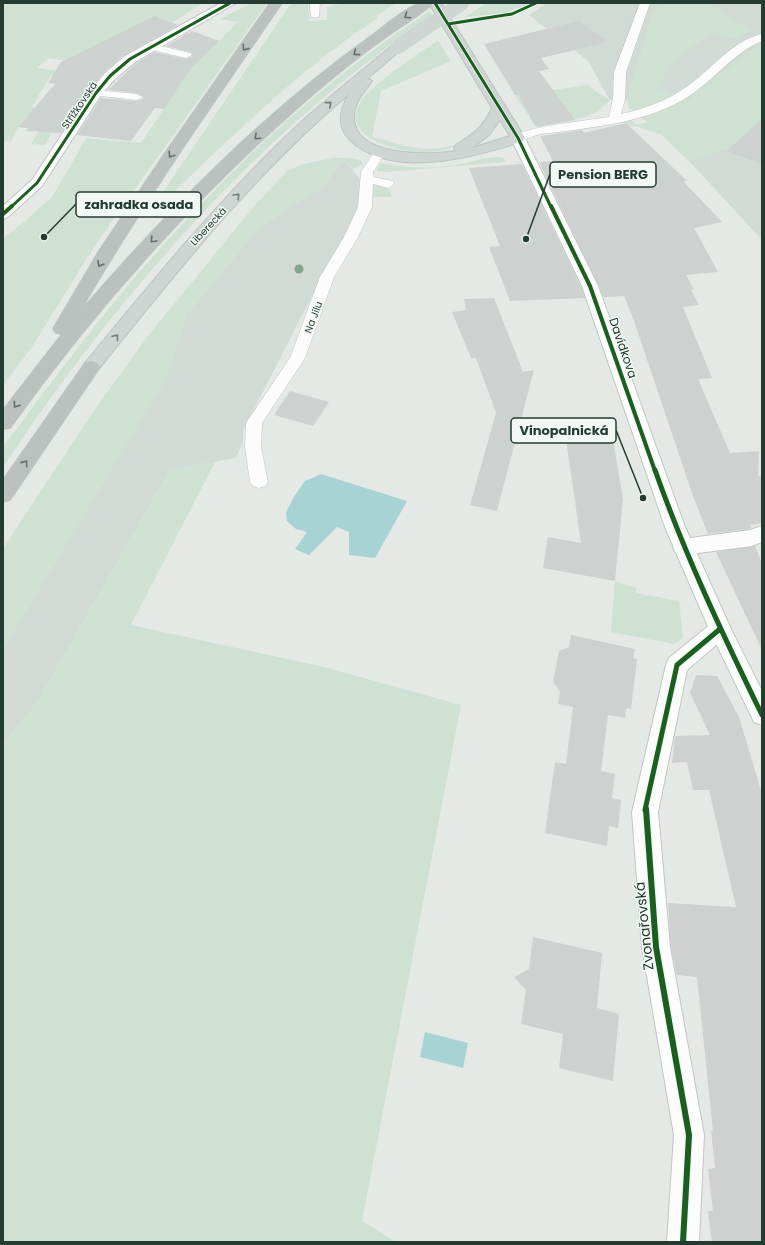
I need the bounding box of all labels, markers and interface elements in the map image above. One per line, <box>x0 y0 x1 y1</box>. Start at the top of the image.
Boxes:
one-way arrow <box>404 11 411 19</box>
one-way arrow <box>242 44 250 51</box>
one-way arrow <box>353 48 360 56</box>
street label: Střížkovská <box>58 78 101 132</box>
one-way arrow <box>324 102 332 109</box>
one-way arrow <box>254 132 261 139</box>
one-way arrow <box>169 150 176 157</box>
callout: Pension BERG <box>550 162 656 187</box>
text: Pension BERG <box>558 165 648 184</box>
callout: zahradka osada <box>76 192 201 217</box>
one-way arrow <box>232 193 239 200</box>
text: zahradka osada <box>85 195 194 214</box>
street label: Liberecká <box>187 204 230 249</box>
one-way arrow <box>151 235 158 243</box>
one-way arrow <box>98 260 105 267</box>
street label: Na Jílu <box>301 299 326 335</box>
street label: Davídkova <box>605 315 642 380</box>
one-way arrow <box>111 334 118 342</box>
one-way arrow <box>13 401 21 408</box>
callout: Vinopalnická <box>511 418 616 443</box>
text: Vinopalnická <box>519 421 609 440</box>
one-way arrow <box>20 460 28 467</box>
street label: Zvonařovská <box>629 881 659 971</box>

